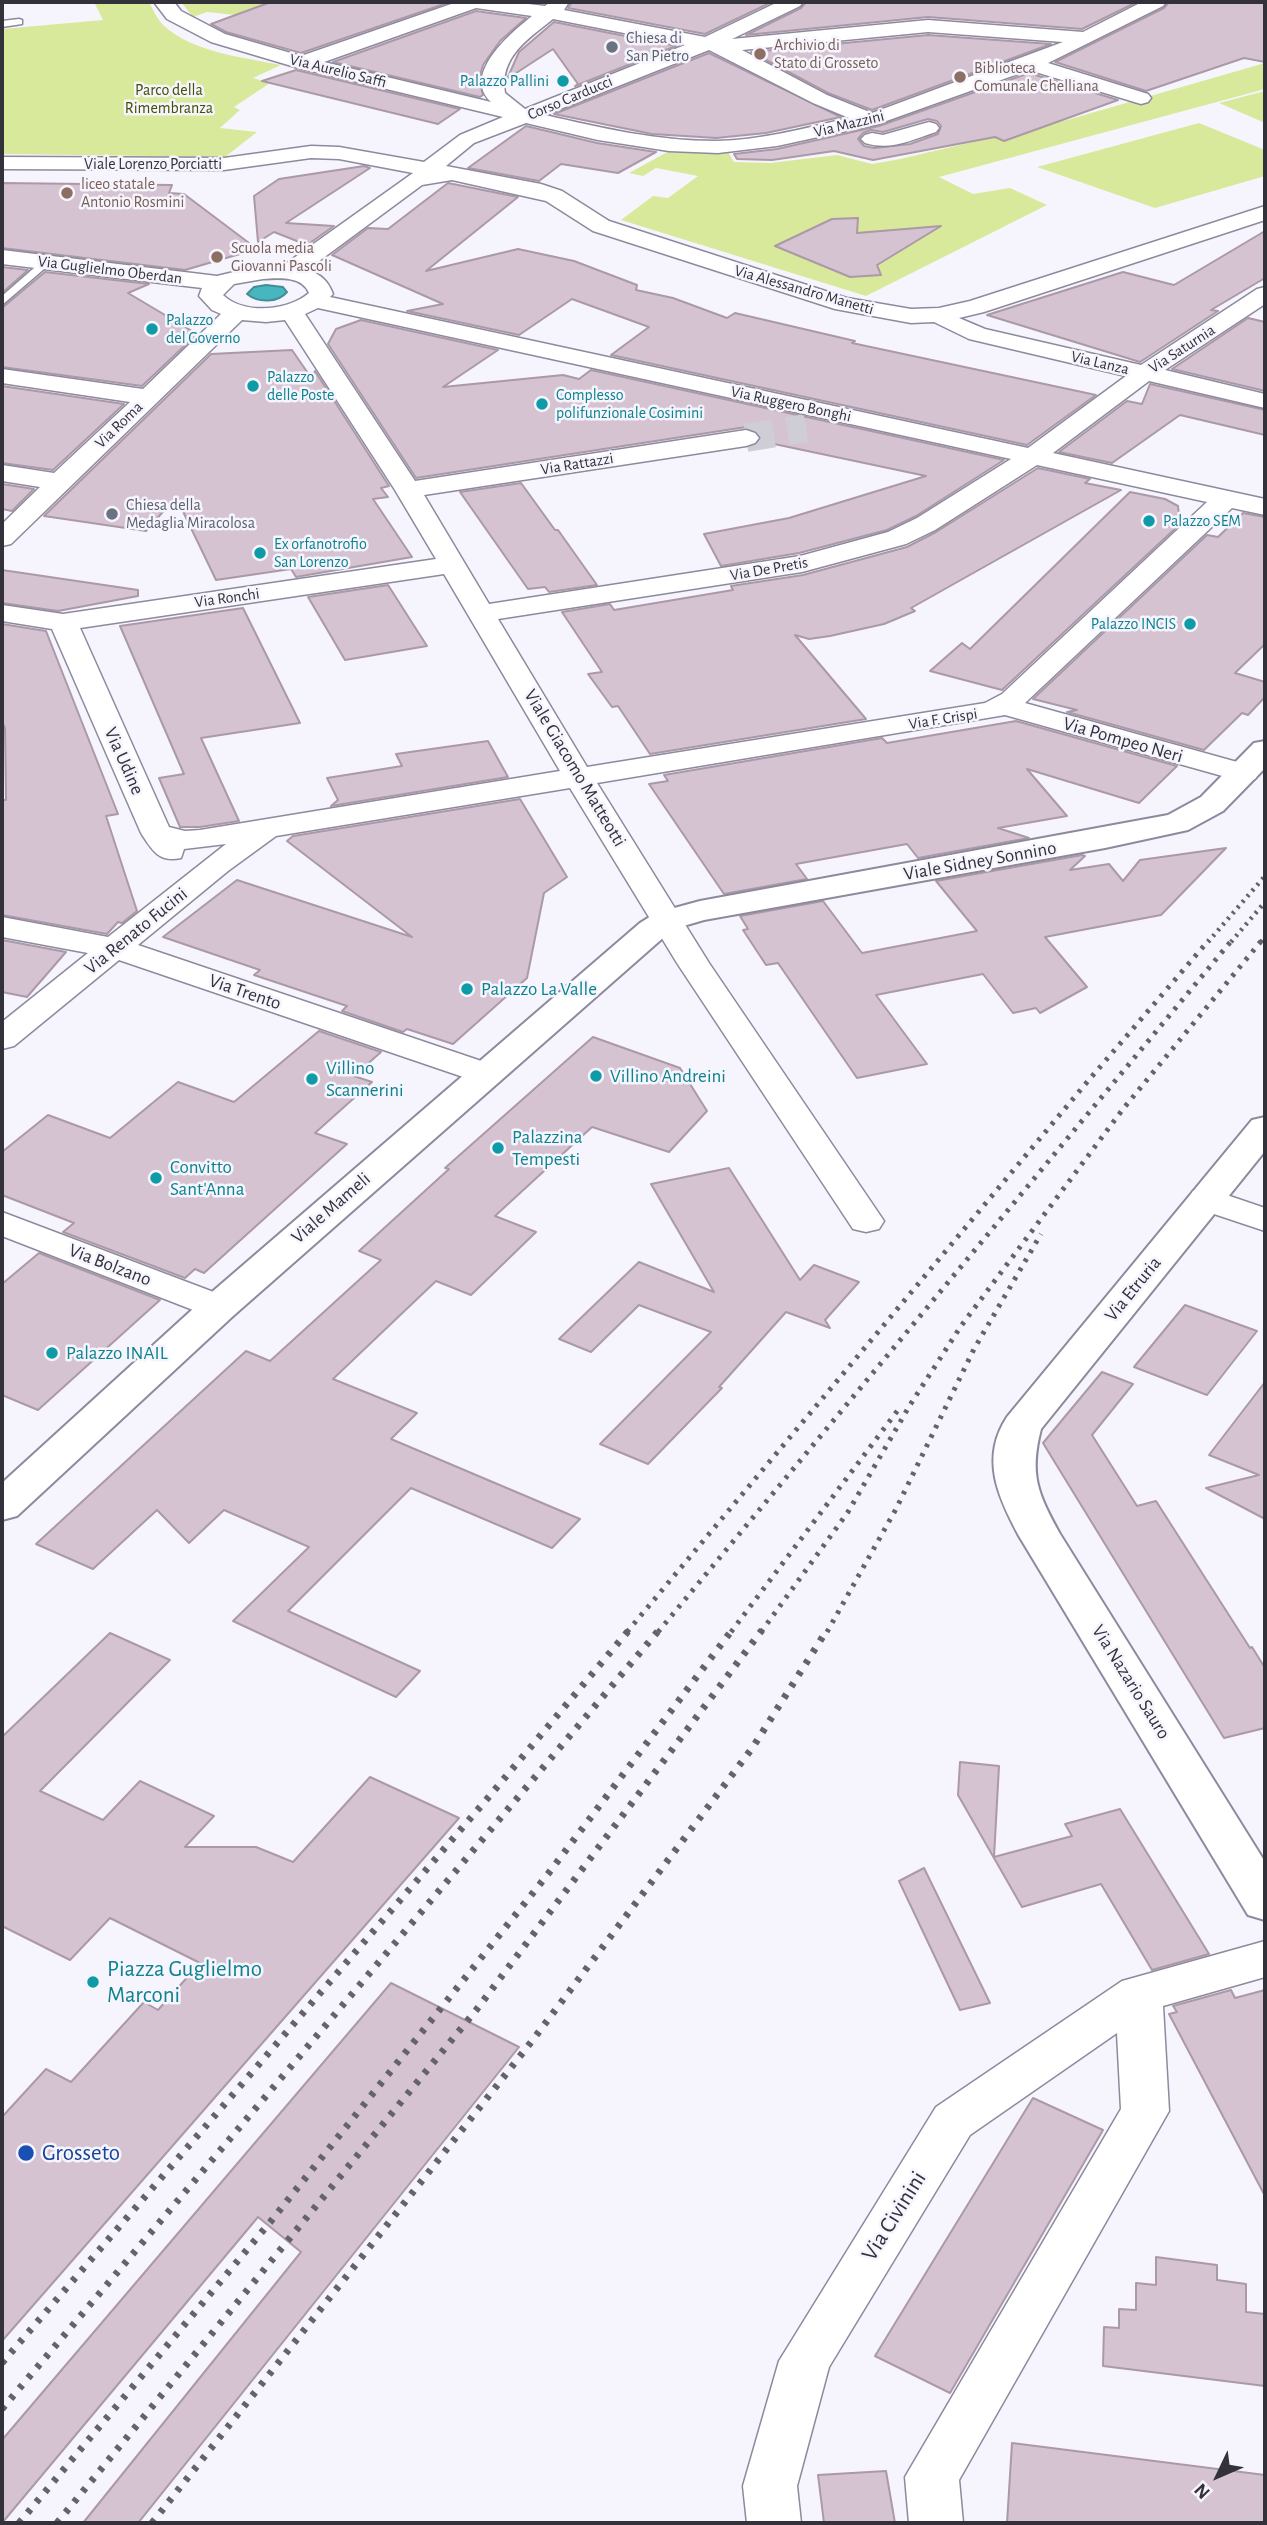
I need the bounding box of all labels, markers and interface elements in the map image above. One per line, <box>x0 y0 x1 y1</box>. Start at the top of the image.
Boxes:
place label: Chiesa di San Pietro <box>626 28 689 66</box>
place label: Archivio di Stato di Grosseto <box>774 35 878 73</box>
marker: Chiesa di San Pietro <box>604 39 620 55</box>
marker: Archivio di Stato di Grosseto <box>752 46 768 62</box>
street label: Via Aurelio Saffi <box>288 50 388 92</box>
place label: Biblioteca Comunale Chelliana <box>974 58 1099 96</box>
marker: Biblioteca Comunale Chelliana <box>952 69 968 85</box>
place label: Palazzo Pallini <box>460 71 549 91</box>
street label: Corso Carducci <box>525 71 615 125</box>
marker: Palazzo Pallini <box>555 73 571 89</box>
park label: Parco della Rimembranza <box>125 80 213 118</box>
street label: Via Mazzini <box>812 106 886 142</box>
street label: Viale Lorenzo Porciatti <box>84 154 222 174</box>
place label: liceo statale Antonio Rosmini <box>81 174 184 212</box>
marker: liceo statale Antonio Rosmini <box>59 185 75 201</box>
place label: Scuola media Giovanni Pascoli <box>231 238 332 276</box>
marker: Scuola media Giovanni Pascoli <box>209 249 225 265</box>
street label: Via Guglielmo Oberdan <box>37 252 183 288</box>
street label: Via Alessandro Manetti <box>732 261 876 319</box>
place label: Palazzo del Governo <box>166 310 240 348</box>
street label: Via Saturnia <box>1145 320 1219 378</box>
marker: Palazzo del Governo <box>144 321 160 337</box>
street label: Via Lanza <box>1069 347 1131 379</box>
place label: Palazzo delle Poste <box>267 367 334 405</box>
marker: Palazzo delle Poste <box>245 378 261 394</box>
street label: Via Ruggero Bonghi <box>729 382 853 426</box>
place label: Complesso polifunzionale Cosimini <box>556 385 703 423</box>
marker: Complesso polifunzionale Cosimini <box>534 396 550 412</box>
street label: Via Roma <box>91 398 147 452</box>
street label: Via Rattazzi <box>539 449 615 479</box>
place label: Chiesa della Medaglia Miracolosa <box>126 495 255 533</box>
marker: Chiesa della Medaglia Miracolosa <box>104 506 120 522</box>
place label: Palazzo SEM <box>1163 511 1241 531</box>
marker: Palazzo SEM <box>1141 513 1157 529</box>
place label: Ex orfanotrofio San Lorenzo <box>274 534 367 572</box>
marker: Ex orfanotrofio San Lorenzo <box>252 545 268 561</box>
street label: Via De Pretis <box>729 553 809 585</box>
street label: Via Ronchi <box>193 584 261 612</box>
place label: Palazzo INCIS <box>1091 614 1176 634</box>
marker: Palazzo INCIS <box>1182 616 1198 632</box>
street label: Viale Giacomo Matteotti <box>519 685 631 851</box>
street label: Via F. Crispi <box>907 704 979 734</box>
street label: Via Pompeo Neri <box>1060 712 1186 768</box>
street label: Via Udine <box>99 724 149 798</box>
street label: Viale Sidney Sonnino <box>902 836 1058 886</box>
street label: Via Renato Fucini <box>80 882 192 980</box>
street label: Via Trento <box>206 969 284 1015</box>
place label: Palazzo La Valle <box>481 978 597 1000</box>
marker: Palazzo La Valle <box>459 981 475 997</box>
place label: Villino Scannerini <box>326 1057 404 1101</box>
place label: Villino Andreini <box>610 1065 726 1087</box>
marker: Villino Andreini <box>588 1068 604 1084</box>
marker: Villino Scannerini <box>304 1071 320 1087</box>
place label: Palazzina Tempesti <box>512 1126 582 1170</box>
marker: Palazzina Tempesti <box>490 1140 506 1156</box>
place label: Convitto Sant'Anna <box>170 1156 244 1200</box>
street label: Viale Mameli <box>287 1167 375 1249</box>
marker: Convitto Sant'Anna <box>148 1170 164 1186</box>
street label: Via Bolzano <box>65 1239 155 1291</box>
street label: Via Etruria <box>1100 1252 1166 1326</box>
place label: Palazzo INAIL <box>66 1342 168 1364</box>
marker: Palazzo INAIL <box>44 1345 60 1361</box>
street label: Via Nazario Sauro <box>1087 1621 1175 1743</box>
place label: Piazza Guglielmo Marconi <box>107 1955 262 2009</box>
marker: Piazza Guglielmo Marconi <box>85 1974 101 1990</box>
place label: Grosseto <box>42 2139 120 2167</box>
marker: Grosseto <box>16 2143 36 2163</box>
street label: Via Civinini <box>856 2166 932 2266</box>
north arrow <box>1183 2441 1253 2511</box>
text: N <box>1191 2480 1214 2502</box>

